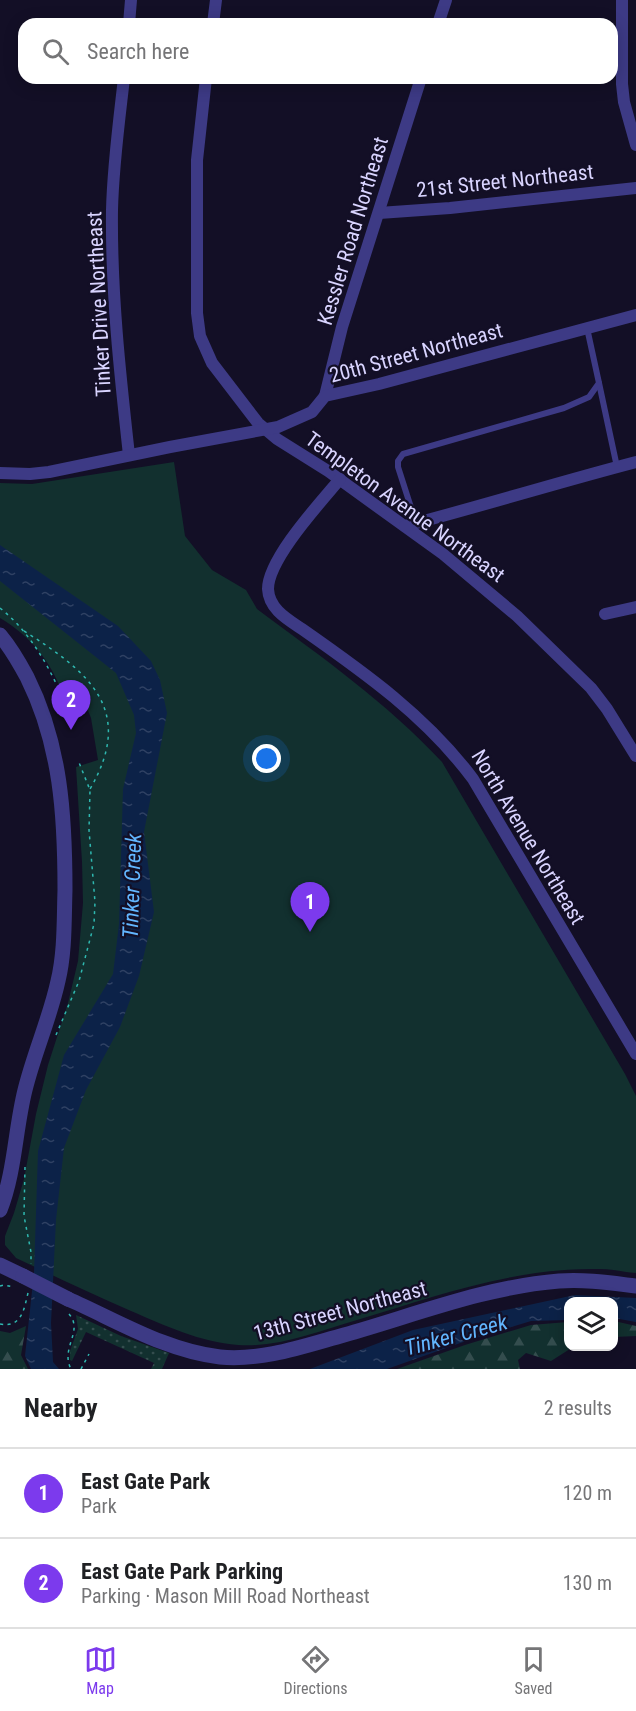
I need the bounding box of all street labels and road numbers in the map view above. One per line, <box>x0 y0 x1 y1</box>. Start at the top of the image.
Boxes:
street label: Kessler Road Northeast <box>313 134 393 328</box>
street label: 21st Street Northeast <box>415 160 595 202</box>
street label: Tinker Drive Northeast <box>82 211 116 397</box>
street label: 20th Street Northeast <box>327 318 505 388</box>
street label: Templeton Avenue Northeast <box>301 427 509 587</box>
street label: North Avenue Northeast <box>466 745 590 929</box>
street label: 13th Street Northeast <box>251 1276 429 1346</box>

